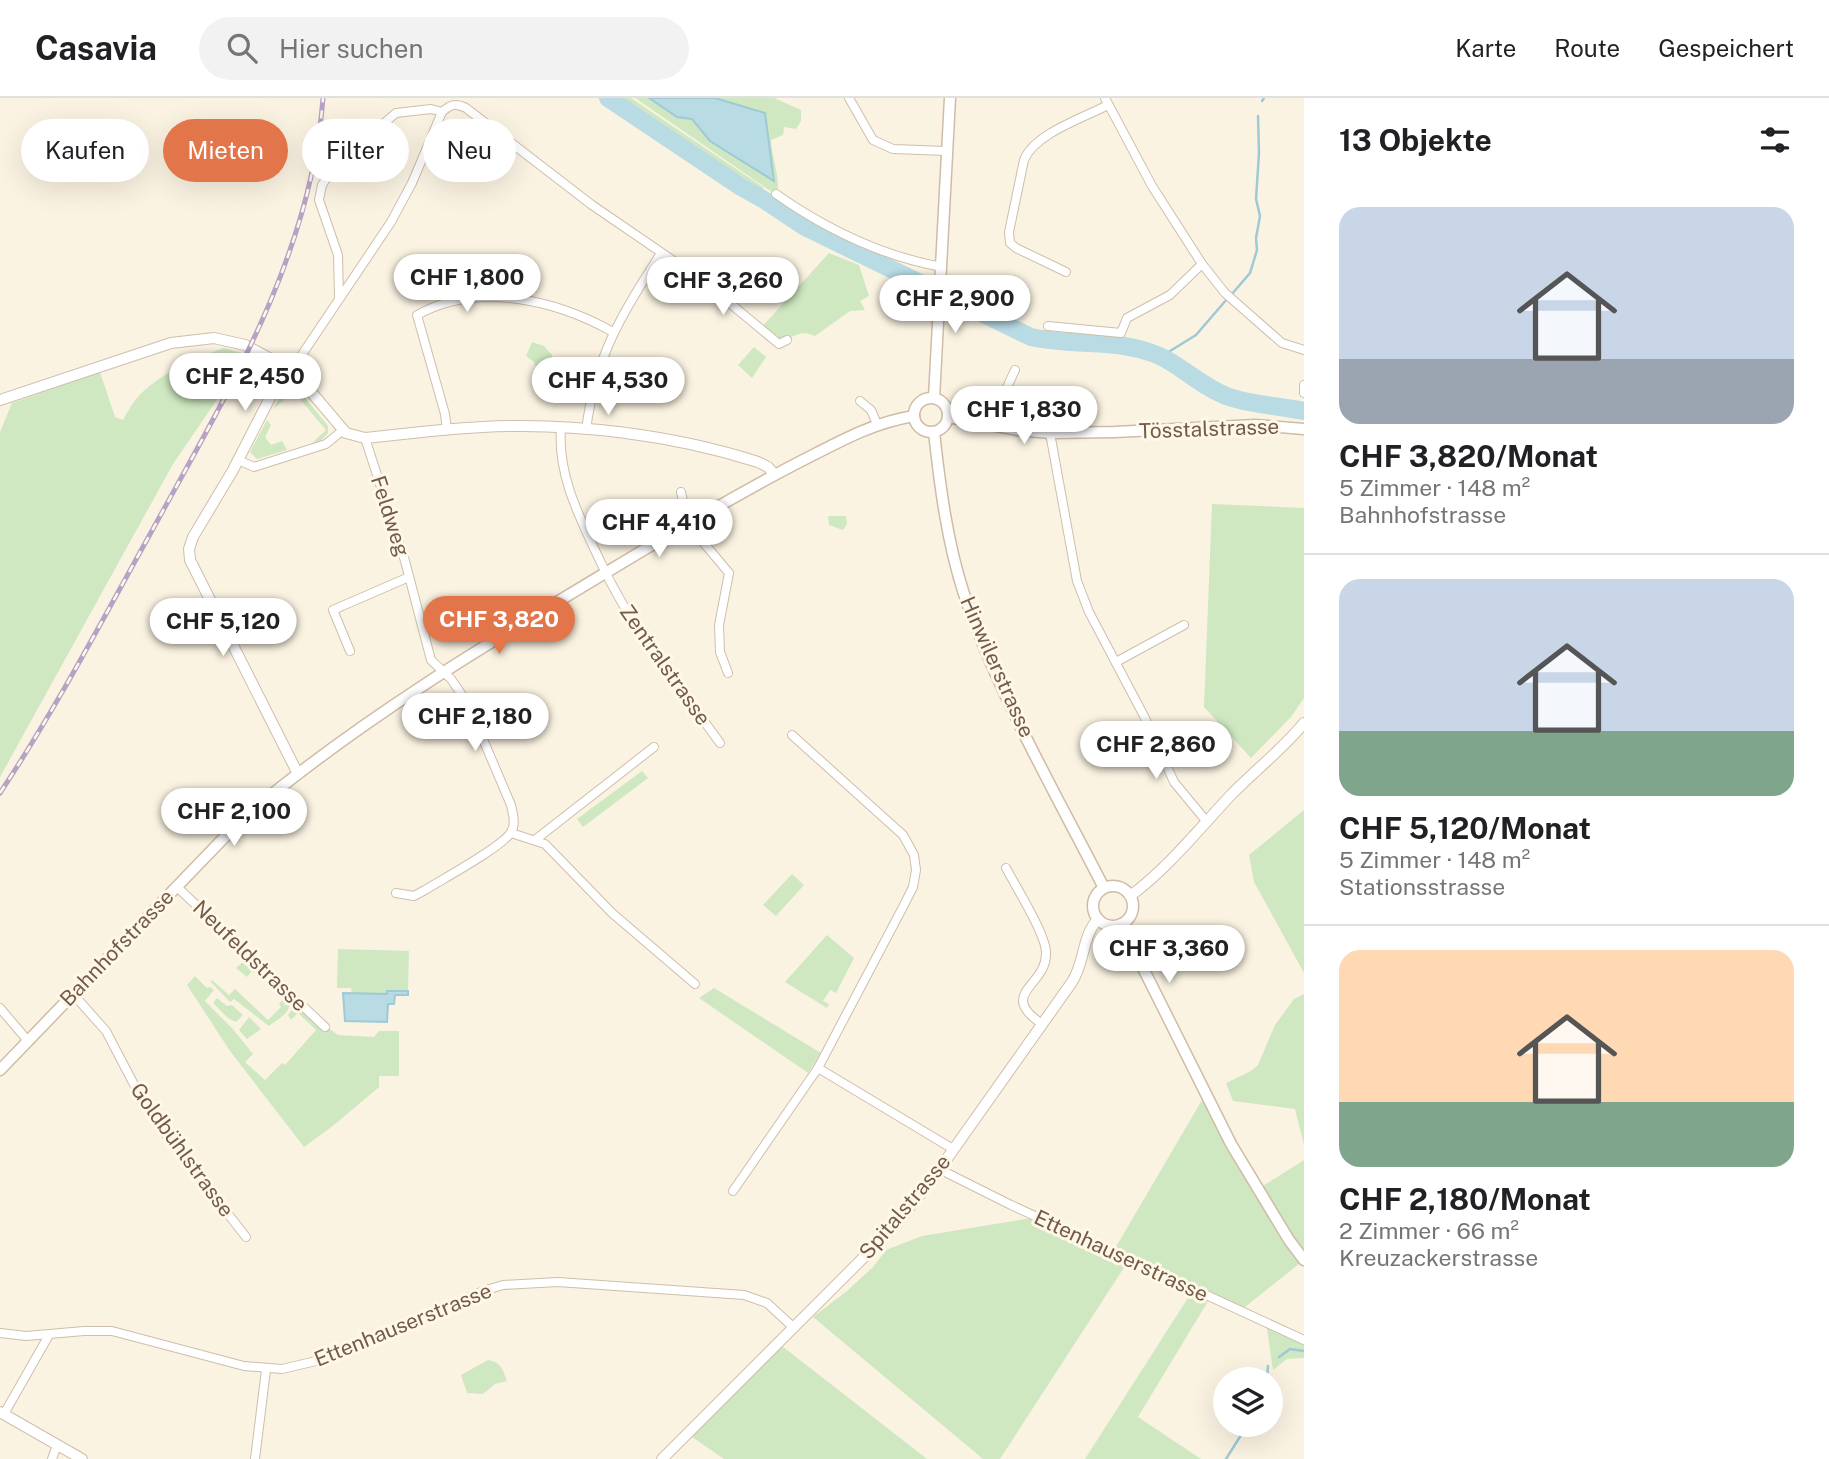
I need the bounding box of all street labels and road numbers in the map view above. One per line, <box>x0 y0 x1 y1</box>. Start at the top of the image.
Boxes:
street label: Tösstalstrasse <box>1138 414 1280 443</box>
street label: Feldweg <box>366 472 415 559</box>
street label: Hinwilerstrasse <box>955 592 1040 741</box>
street label: Zentralstrasse <box>615 600 716 730</box>
street label: Bahnhofstrasse <box>55 884 179 1011</box>
street label: Neufeldstrasse <box>188 895 313 1016</box>
street label: Goldbühlstrasse <box>125 1078 239 1222</box>
street label: Spitalstrasse <box>854 1149 956 1264</box>
street label: Ettenhauserstrasse <box>1030 1204 1212 1307</box>
street label: Ettenhauserstrasse <box>311 1278 495 1372</box>

